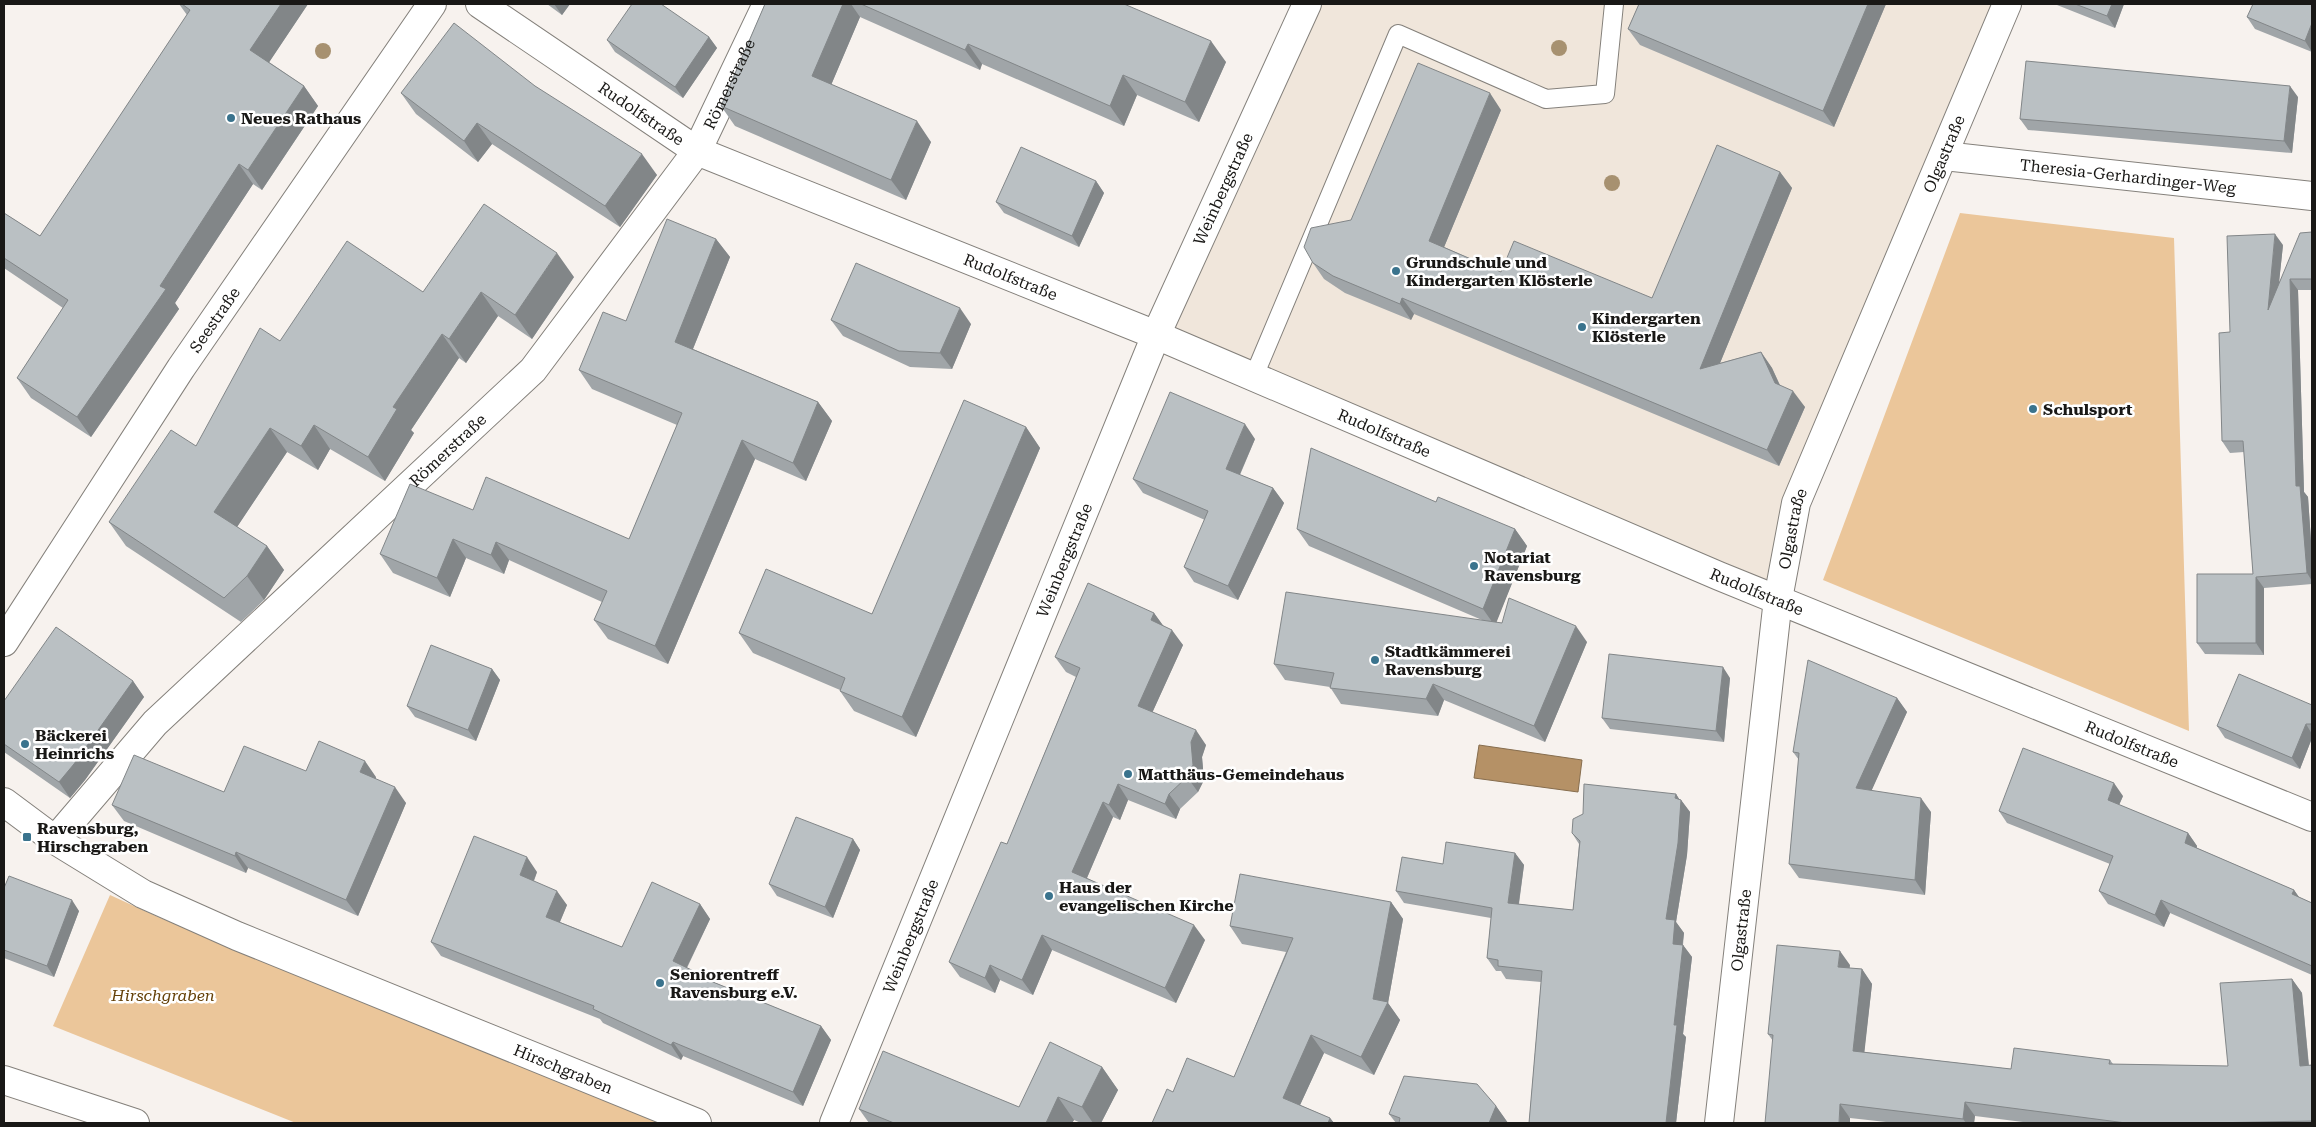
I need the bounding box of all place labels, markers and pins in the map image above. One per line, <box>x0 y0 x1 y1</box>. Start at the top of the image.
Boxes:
place label: Neues Rathaus <box>241 109 361 128</box>
marker: Neues Rathaus <box>225 112 237 124</box>
place label: Grundschule und Kindergarten Klösterle <box>1406 253 1593 290</box>
marker: Grundschule und Kindergarten Klösterle <box>1390 265 1402 277</box>
place label: Kindergarten Klösterle <box>1592 309 1701 346</box>
marker: Kindergarten Klösterle <box>1576 321 1588 333</box>
place label: Schulsport <box>2043 400 2133 419</box>
marker: Schulsport <box>2027 403 2039 415</box>
place label: Notariat Ravensburg <box>1484 548 1581 585</box>
marker: Notariat Ravensburg <box>1468 560 1480 572</box>
place label: Stadtkämmerei Ravensburg <box>1385 642 1511 679</box>
marker: Stadtkämmerei Ravensburg <box>1369 654 1381 666</box>
place label: Bäckerei Heinrichs <box>35 726 114 763</box>
marker: Bäckerei Heinrichs <box>19 738 31 750</box>
place label: Matthäus-Gemeindehaus <box>1138 765 1344 784</box>
marker: Matthäus-Gemeindehaus <box>1122 768 1134 780</box>
place label: Ravensburg, Hirschgraben <box>37 819 148 856</box>
marker: Ravensburg, Hirschgraben <box>21 831 33 843</box>
place label: Haus der evangelischen Kirche <box>1059 878 1234 915</box>
marker: Haus der evangelischen Kirche <box>1043 890 1055 902</box>
place label: Seniorentreff Ravensburg e.V. <box>670 965 798 1002</box>
marker: Seniorentreff Ravensburg e.V. <box>654 977 666 989</box>

